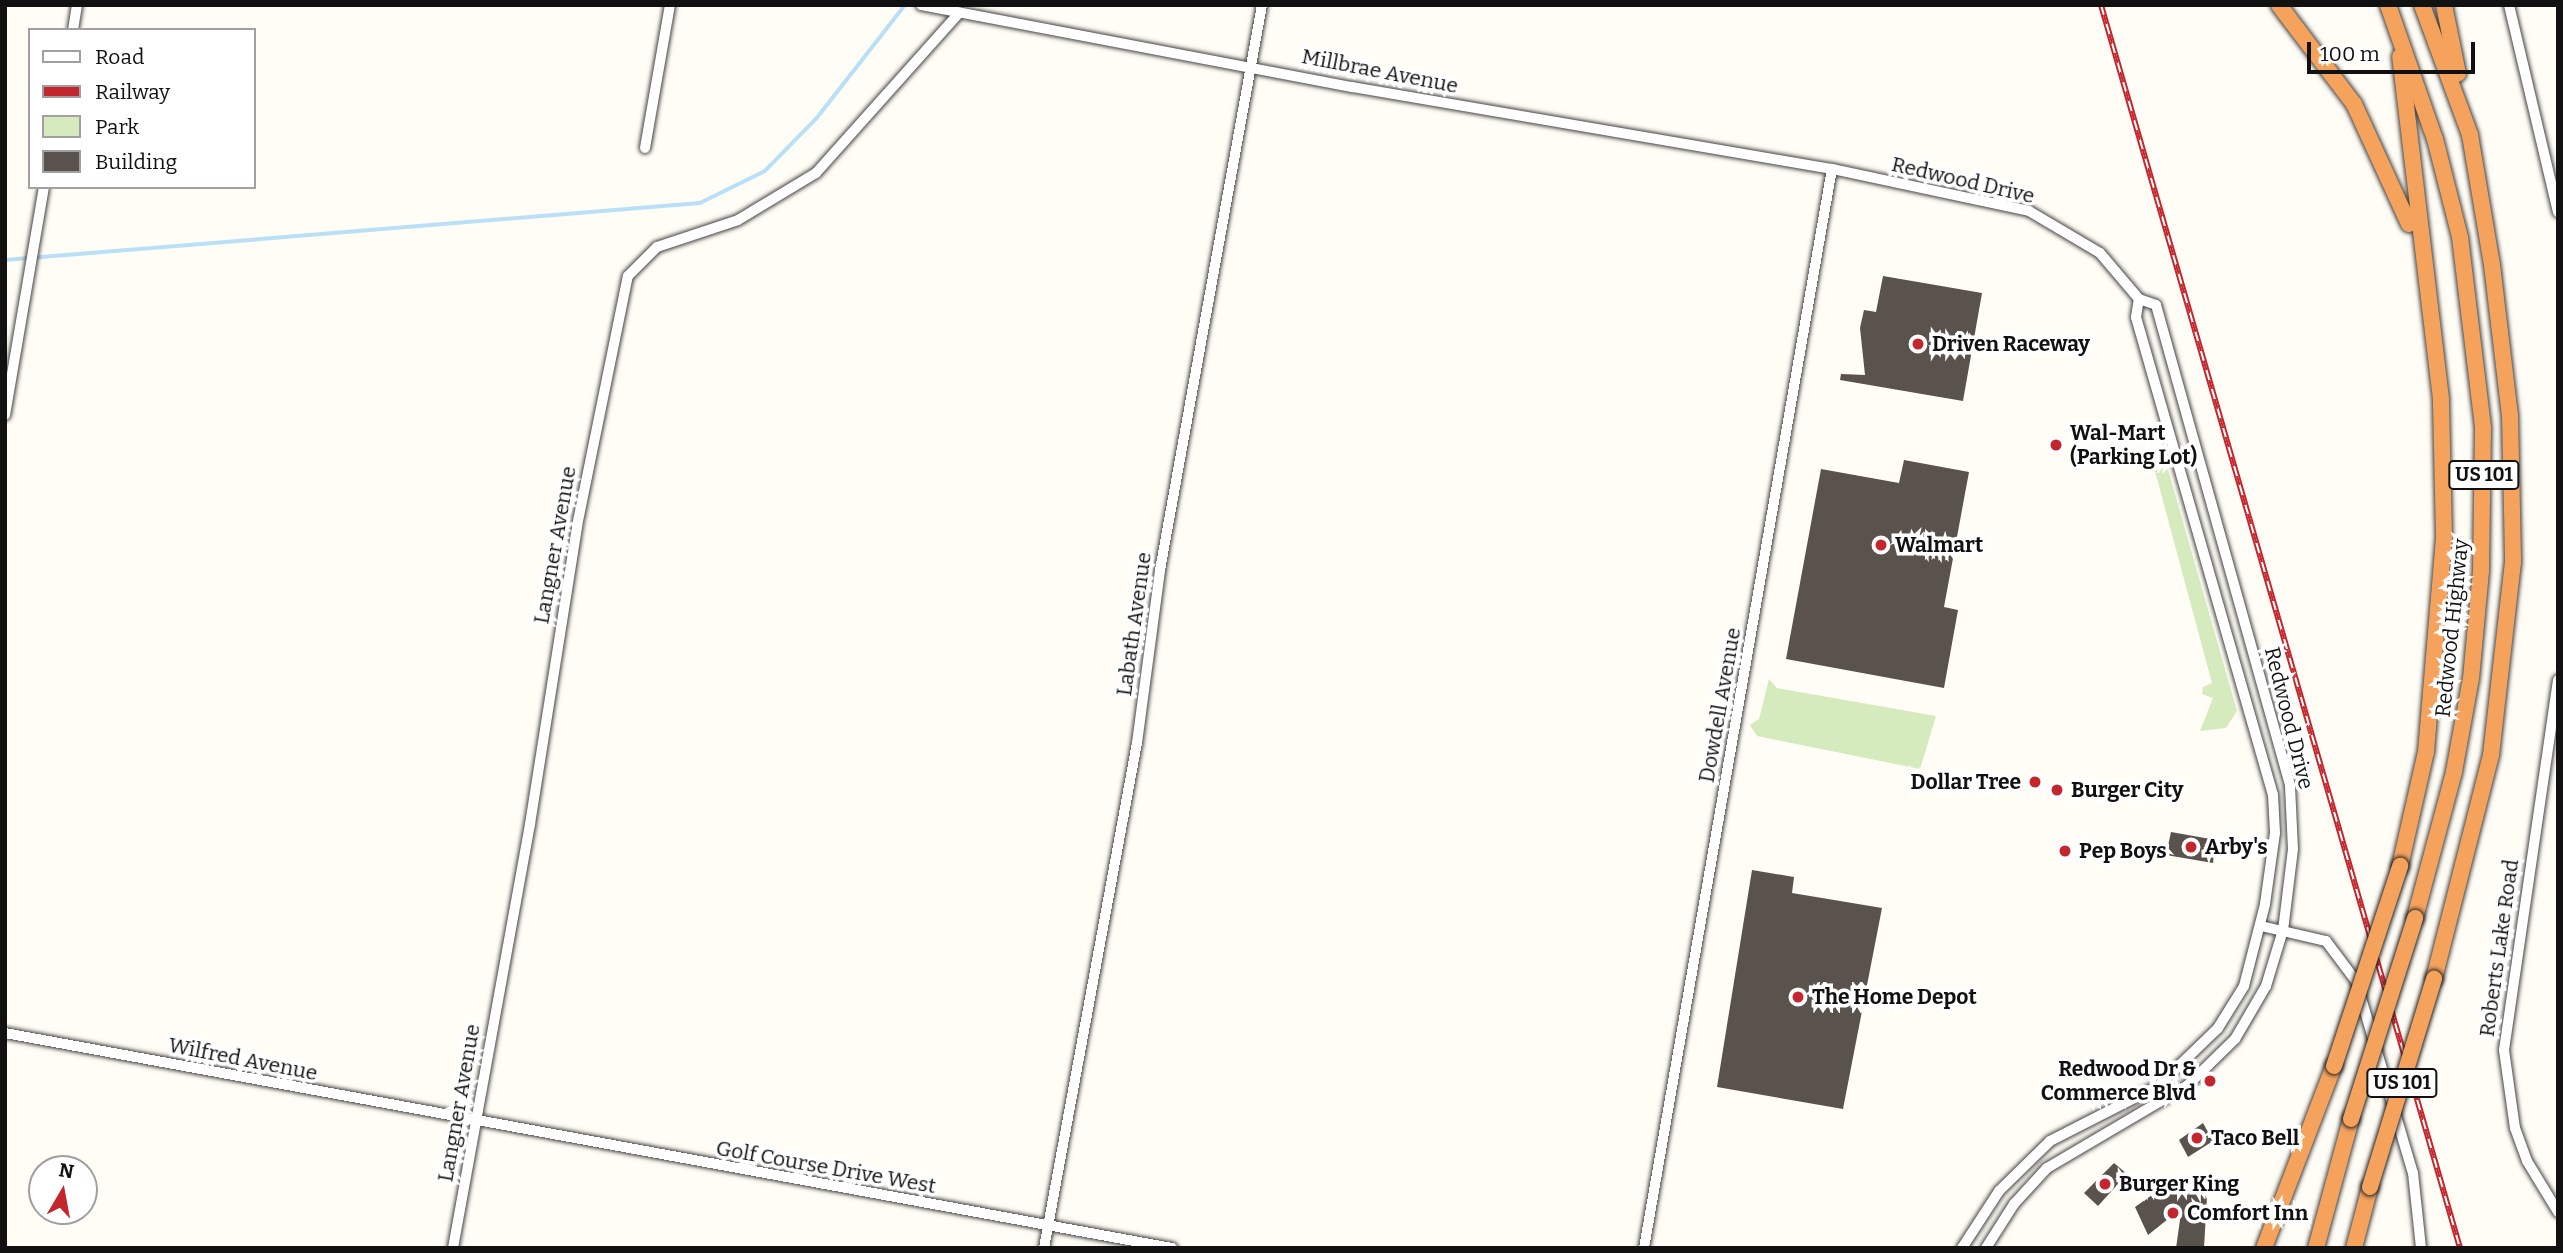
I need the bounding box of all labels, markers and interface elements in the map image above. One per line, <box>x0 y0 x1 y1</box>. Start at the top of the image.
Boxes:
legend <box>28 28 256 189</box>
scale bar <box>2311 28 2479 72</box>
text: 100 m <box>2320 41 2380 67</box>
street label: Millbrae Avenue <box>1300 43 1460 99</box>
text: Road <box>95 44 144 70</box>
text: Railway <box>95 79 170 105</box>
text: Park <box>95 114 139 140</box>
text: Building <box>95 149 177 175</box>
street label: Redwood Drive <box>1889 151 2037 209</box>
place label: Driven Raceway <box>1932 331 2090 357</box>
marker: Driven Raceway <box>1910 336 1926 352</box>
place label: Wal-Mart (Parking Lot) <box>2070 420 2197 470</box>
marker: Wal-Mart (Parking Lot) <box>2048 437 2064 453</box>
road number: US 101 <box>2447 460 2521 490</box>
street label: Langner Avenue <box>529 464 581 626</box>
place label: Walmart <box>1895 532 1983 558</box>
marker: Walmart <box>1873 537 1889 553</box>
street label: Redwood Highway <box>2430 537 2474 719</box>
street label: Labath Avenue <box>1111 550 1157 698</box>
street label: Dowdell Avenue <box>1694 625 1746 785</box>
street label: Redwood Drive <box>2259 644 2319 792</box>
place label: Dollar Tree <box>1911 769 2021 795</box>
marker: Dollar Tree <box>2027 774 2043 790</box>
place label: Burger City <box>2071 777 2184 803</box>
marker: Burger City <box>2049 782 2065 798</box>
place label: Arby's <box>2205 834 2268 860</box>
place label: Pep Boys <box>2079 838 2167 864</box>
marker: Arby's <box>2183 839 2199 855</box>
marker: Pep Boys <box>2057 843 2073 859</box>
street label: Roberts Lake Road <box>2474 858 2524 1038</box>
place label: The Home Depot <box>1812 984 1977 1010</box>
marker: The Home Depot <box>1790 989 1806 1005</box>
street label: Langner Avenue <box>433 1022 485 1184</box>
street label: Wilfred Avenue <box>166 1032 320 1086</box>
place label: Redwood Dr & Commerce Blvd <box>2041 1056 2196 1106</box>
road number: US 101 <box>2365 1068 2439 1098</box>
marker: Redwood Dr & Commerce Blvd <box>2202 1073 2218 1089</box>
place label: Taco Bell <box>2211 1125 2299 1151</box>
marker: Taco Bell <box>2189 1130 2205 1146</box>
street label: Golf Course Drive West <box>714 1135 938 1199</box>
north arrow <box>28 1155 98 1225</box>
text: N <box>57 1158 76 1183</box>
place label: Burger King <box>2119 1171 2239 1197</box>
marker: Burger King <box>2097 1176 2113 1192</box>
place label: Comfort Inn <box>2187 1200 2308 1226</box>
marker: Comfort Inn <box>2165 1205 2181 1221</box>

